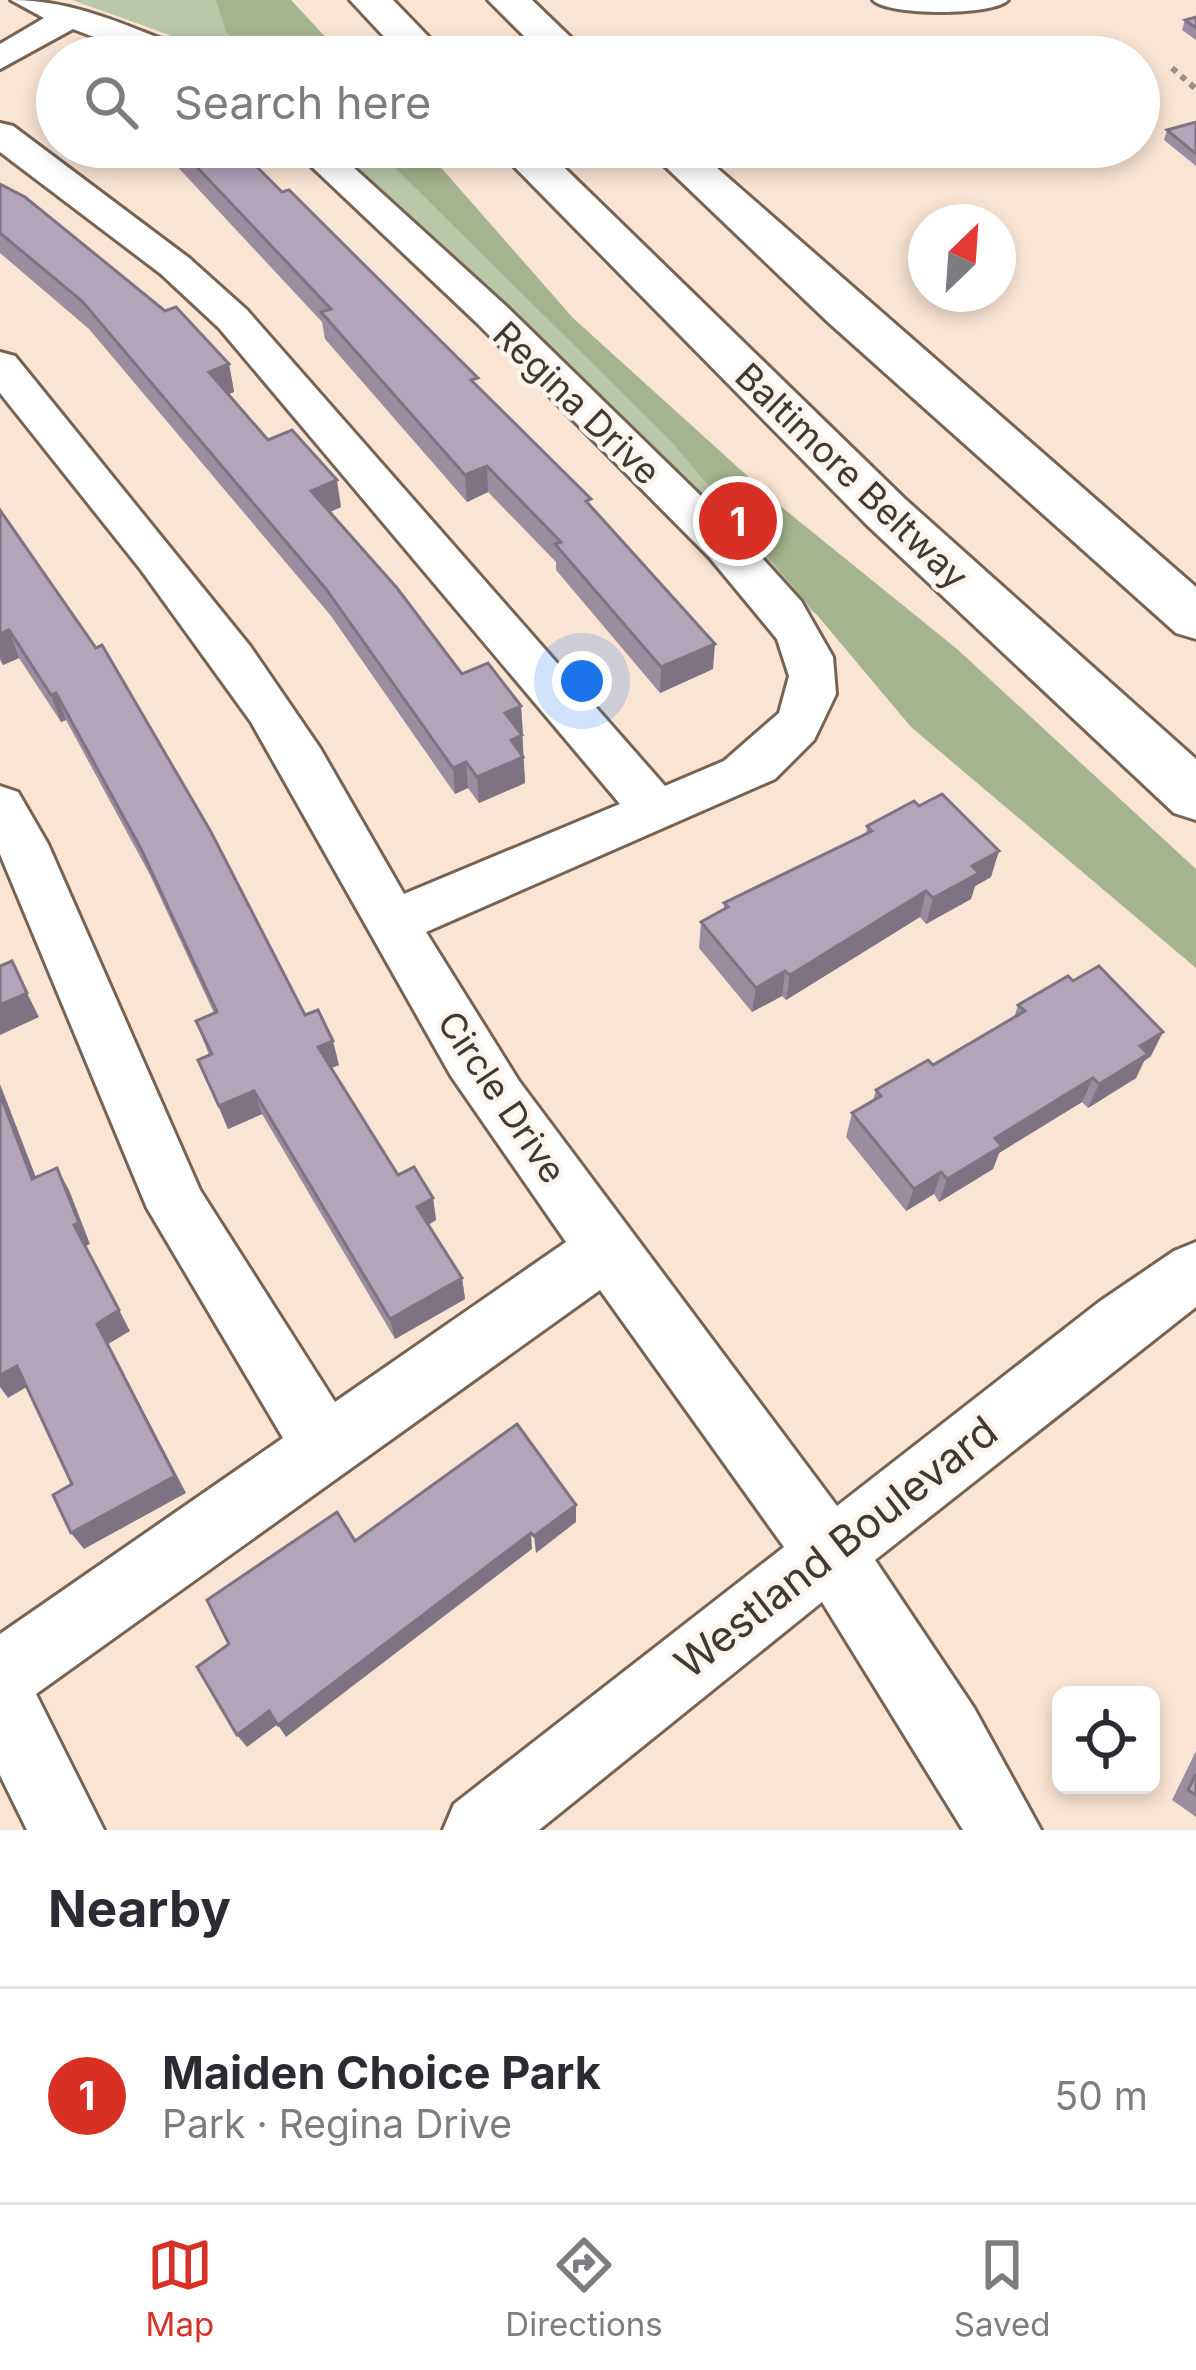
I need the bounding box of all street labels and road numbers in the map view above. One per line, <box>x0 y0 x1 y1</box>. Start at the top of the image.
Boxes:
street label: Regina Drive <box>484 312 670 494</box>
street label: Baltimore Beltway <box>727 354 977 598</box>
street label: Circle Drive <box>428 1003 576 1191</box>
street label: Westland Boulevard <box>664 1405 1007 1688</box>

